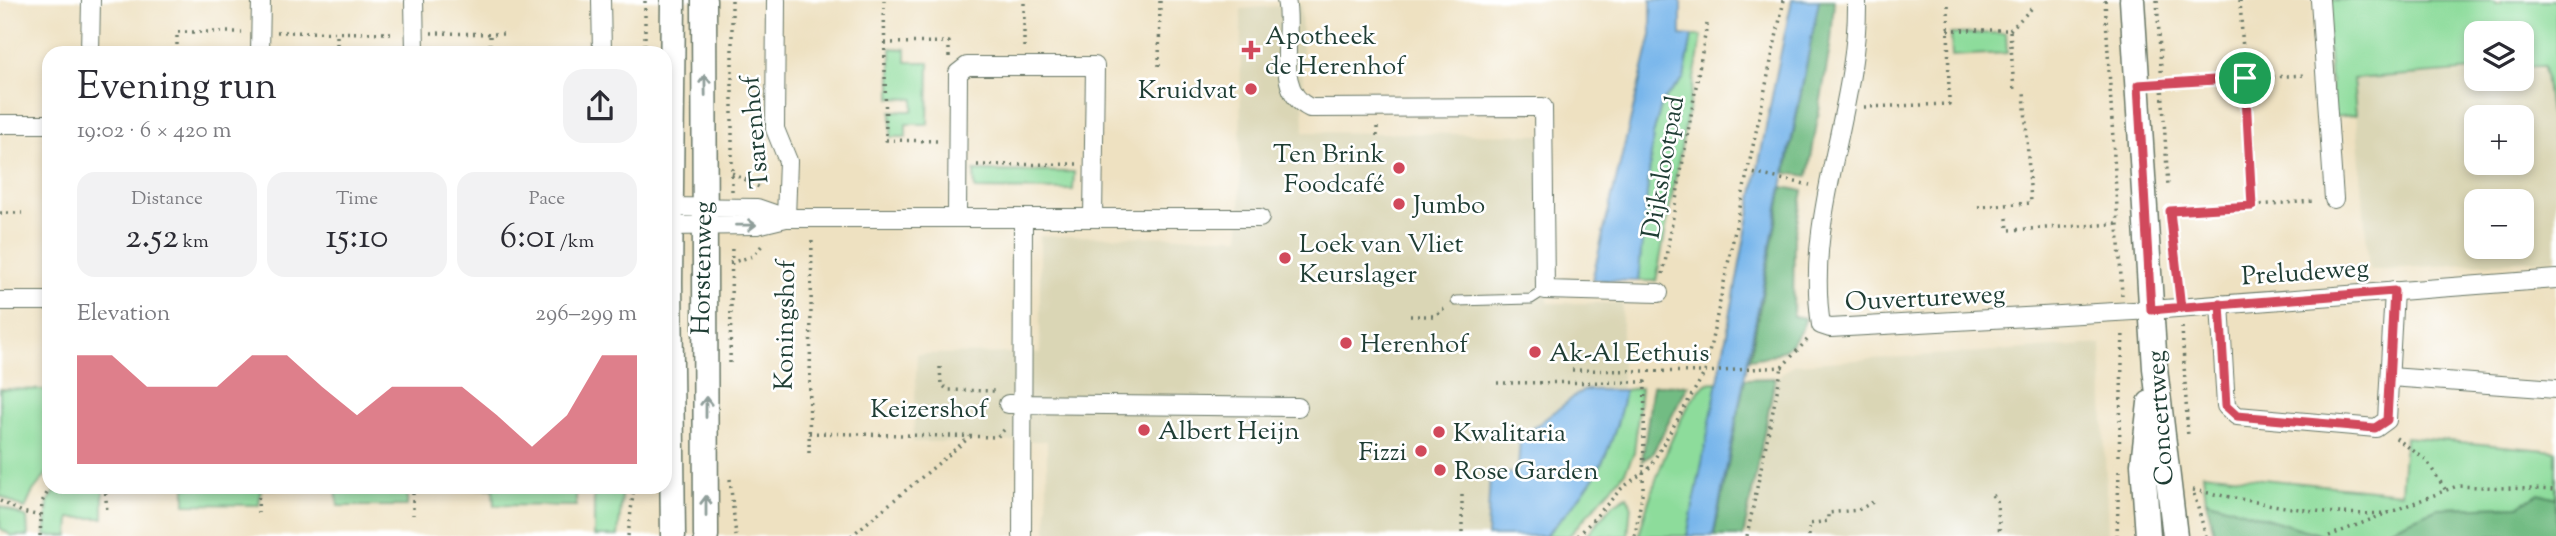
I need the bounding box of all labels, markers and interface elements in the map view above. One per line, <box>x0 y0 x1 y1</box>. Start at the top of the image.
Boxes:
place label: Apotheek de Herenhof <box>1265 19 1406 86</box>
map controls <box>2464 21 2534 259</box>
button: layers <box>2464 21 2534 91</box>
marker: Apotheek de Herenhof <box>1243 42 1259 58</box>
pin <box>2215 48 2275 108</box>
icon: arrive <box>2226 59 2264 97</box>
text: Evening run <box>77 62 277 116</box>
button: share <box>563 69 637 143</box>
one-way arrow <box>698 73 712 96</box>
street label: Tsarenhof <box>733 73 780 190</box>
place label: Kruidvat <box>1138 73 1237 110</box>
marker: Kruidvat <box>1243 81 1259 97</box>
street label: Dijkslootpad <box>1634 93 1695 242</box>
button: + <box>2464 105 2534 175</box>
text: 19:02 · 6 × 420 m <box>77 115 232 148</box>
place label: Ten Brink Foodcafé <box>1273 137 1385 204</box>
marker: Ten Brink Foodcafé <box>1391 160 1407 176</box>
text: Distance <box>131 186 203 213</box>
text: Time <box>336 186 378 213</box>
text: Pace <box>529 186 565 213</box>
place label: Jumbo <box>1411 188 1485 225</box>
button: − <box>2464 189 2534 259</box>
marker: Jumbo <box>1391 196 1407 212</box>
street label: Horstenweg <box>684 201 723 335</box>
text: 2.52 <box>125 213 179 264</box>
text: 15:10 <box>325 213 389 264</box>
text: 6:01 <box>500 213 556 264</box>
one-way arrow <box>735 218 758 232</box>
place label: Loek van Vliet Keurslager <box>1299 227 1464 294</box>
text: km <box>179 229 209 256</box>
text: /km <box>556 229 594 256</box>
marker: Loek van Vliet Keurslager <box>1277 250 1293 266</box>
street label: Preludeweg <box>2240 251 2370 296</box>
street label: Koningshof <box>767 258 806 391</box>
street label: Ouvertureweg <box>1844 277 2006 322</box>
text: Elevation <box>77 298 170 331</box>
text: 296–299 m <box>535 298 637 331</box>
place label: Herenhof <box>1360 327 1469 364</box>
marker: Herenhof <box>1338 335 1354 351</box>
place label: Ak-Al Eethuis <box>1549 336 1709 373</box>
marker: Ak-Al Eethuis <box>1527 344 1543 360</box>
street label: Concertweg <box>2138 349 2185 487</box>
street label: Keizershof <box>870 392 989 429</box>
one-way arrow <box>699 396 713 419</box>
place label: Albert Heijn <box>1158 414 1300 451</box>
place label: Kwalitaria <box>1453 416 1566 453</box>
marker: Albert Heijn <box>1136 422 1152 438</box>
marker: Kwalitaria <box>1431 424 1447 440</box>
place label: Fizzi <box>1359 435 1407 472</box>
marker: Fizzi <box>1413 443 1429 459</box>
place label: Rose Garden <box>1454 454 1599 491</box>
marker: Rose Garden <box>1432 462 1448 478</box>
one-way arrow <box>699 495 713 518</box>

